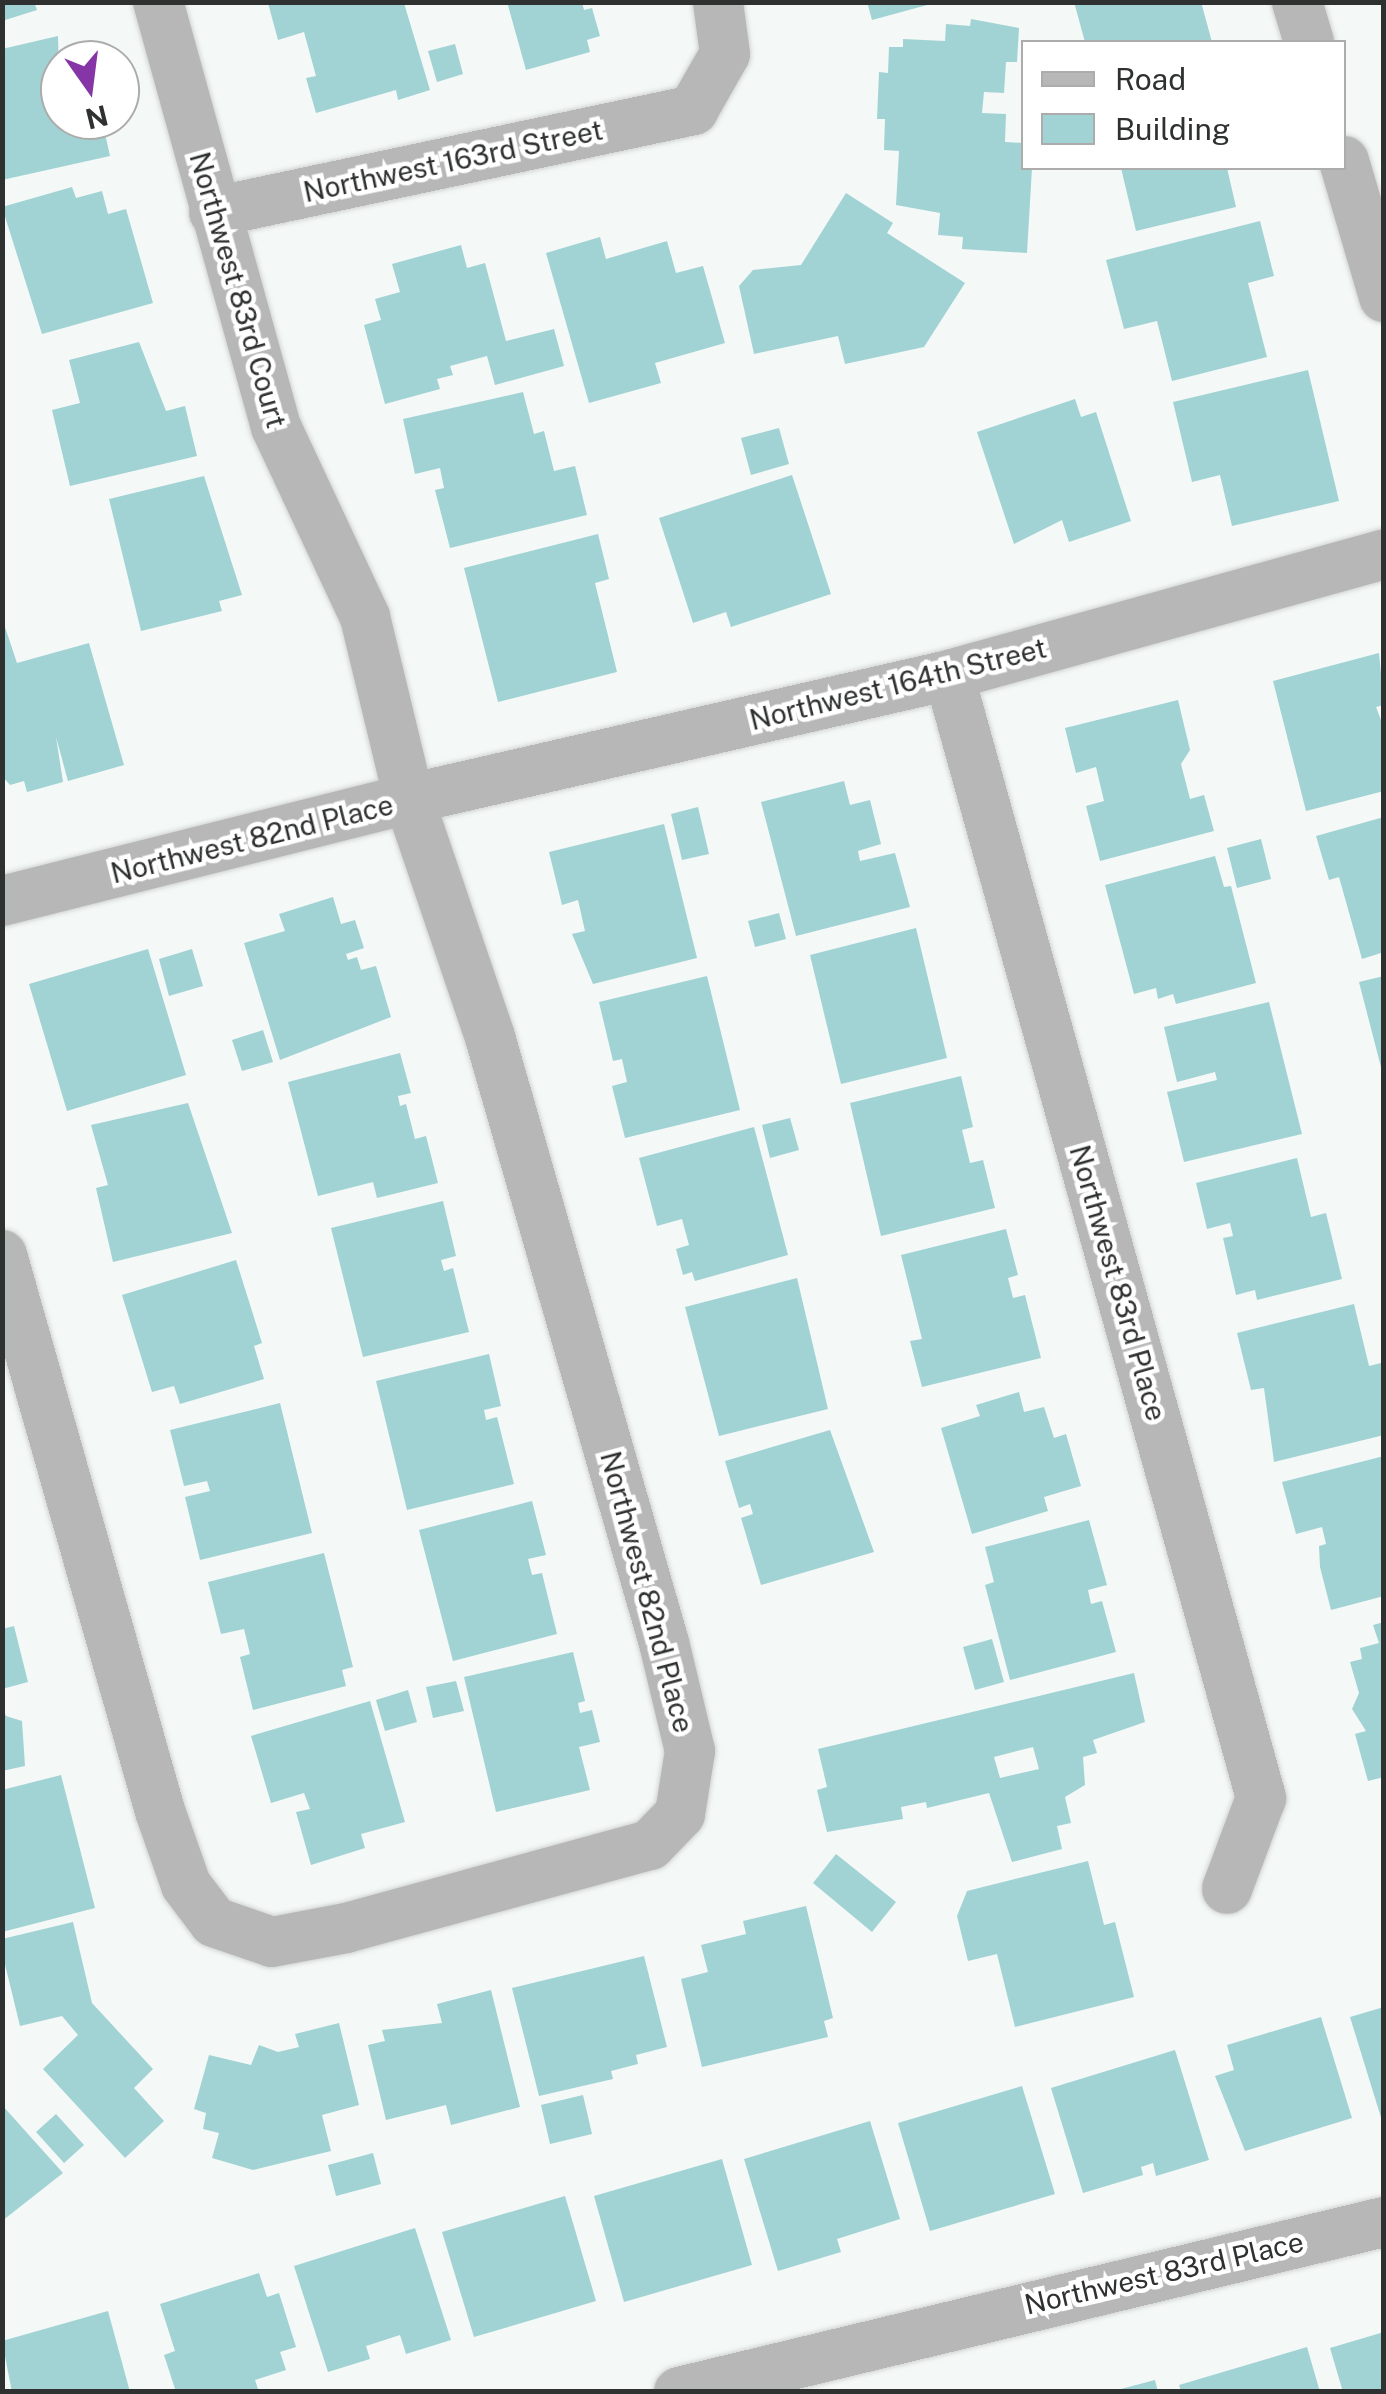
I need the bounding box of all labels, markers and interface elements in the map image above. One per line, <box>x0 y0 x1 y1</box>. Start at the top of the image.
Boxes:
north arrow <box>40 40 140 140</box>
legend <box>1021 40 1346 170</box>
text: Road <box>1115 61 1186 97</box>
text: N <box>82 99 112 136</box>
text: Building <box>1115 111 1230 147</box>
street label: Northwest 163rd Street <box>300 113 606 209</box>
street label: Northwest 83rd Court <box>183 148 293 432</box>
street label: Northwest 164th Street <box>746 631 1050 737</box>
street label: Northwest 82nd Place <box>107 788 397 890</box>
street label: Northwest 83rd Place <box>1063 1141 1173 1425</box>
street label: Northwest 82nd Place <box>593 1448 701 1736</box>
street label: Northwest 83rd Place <box>1021 2225 1307 2321</box>

